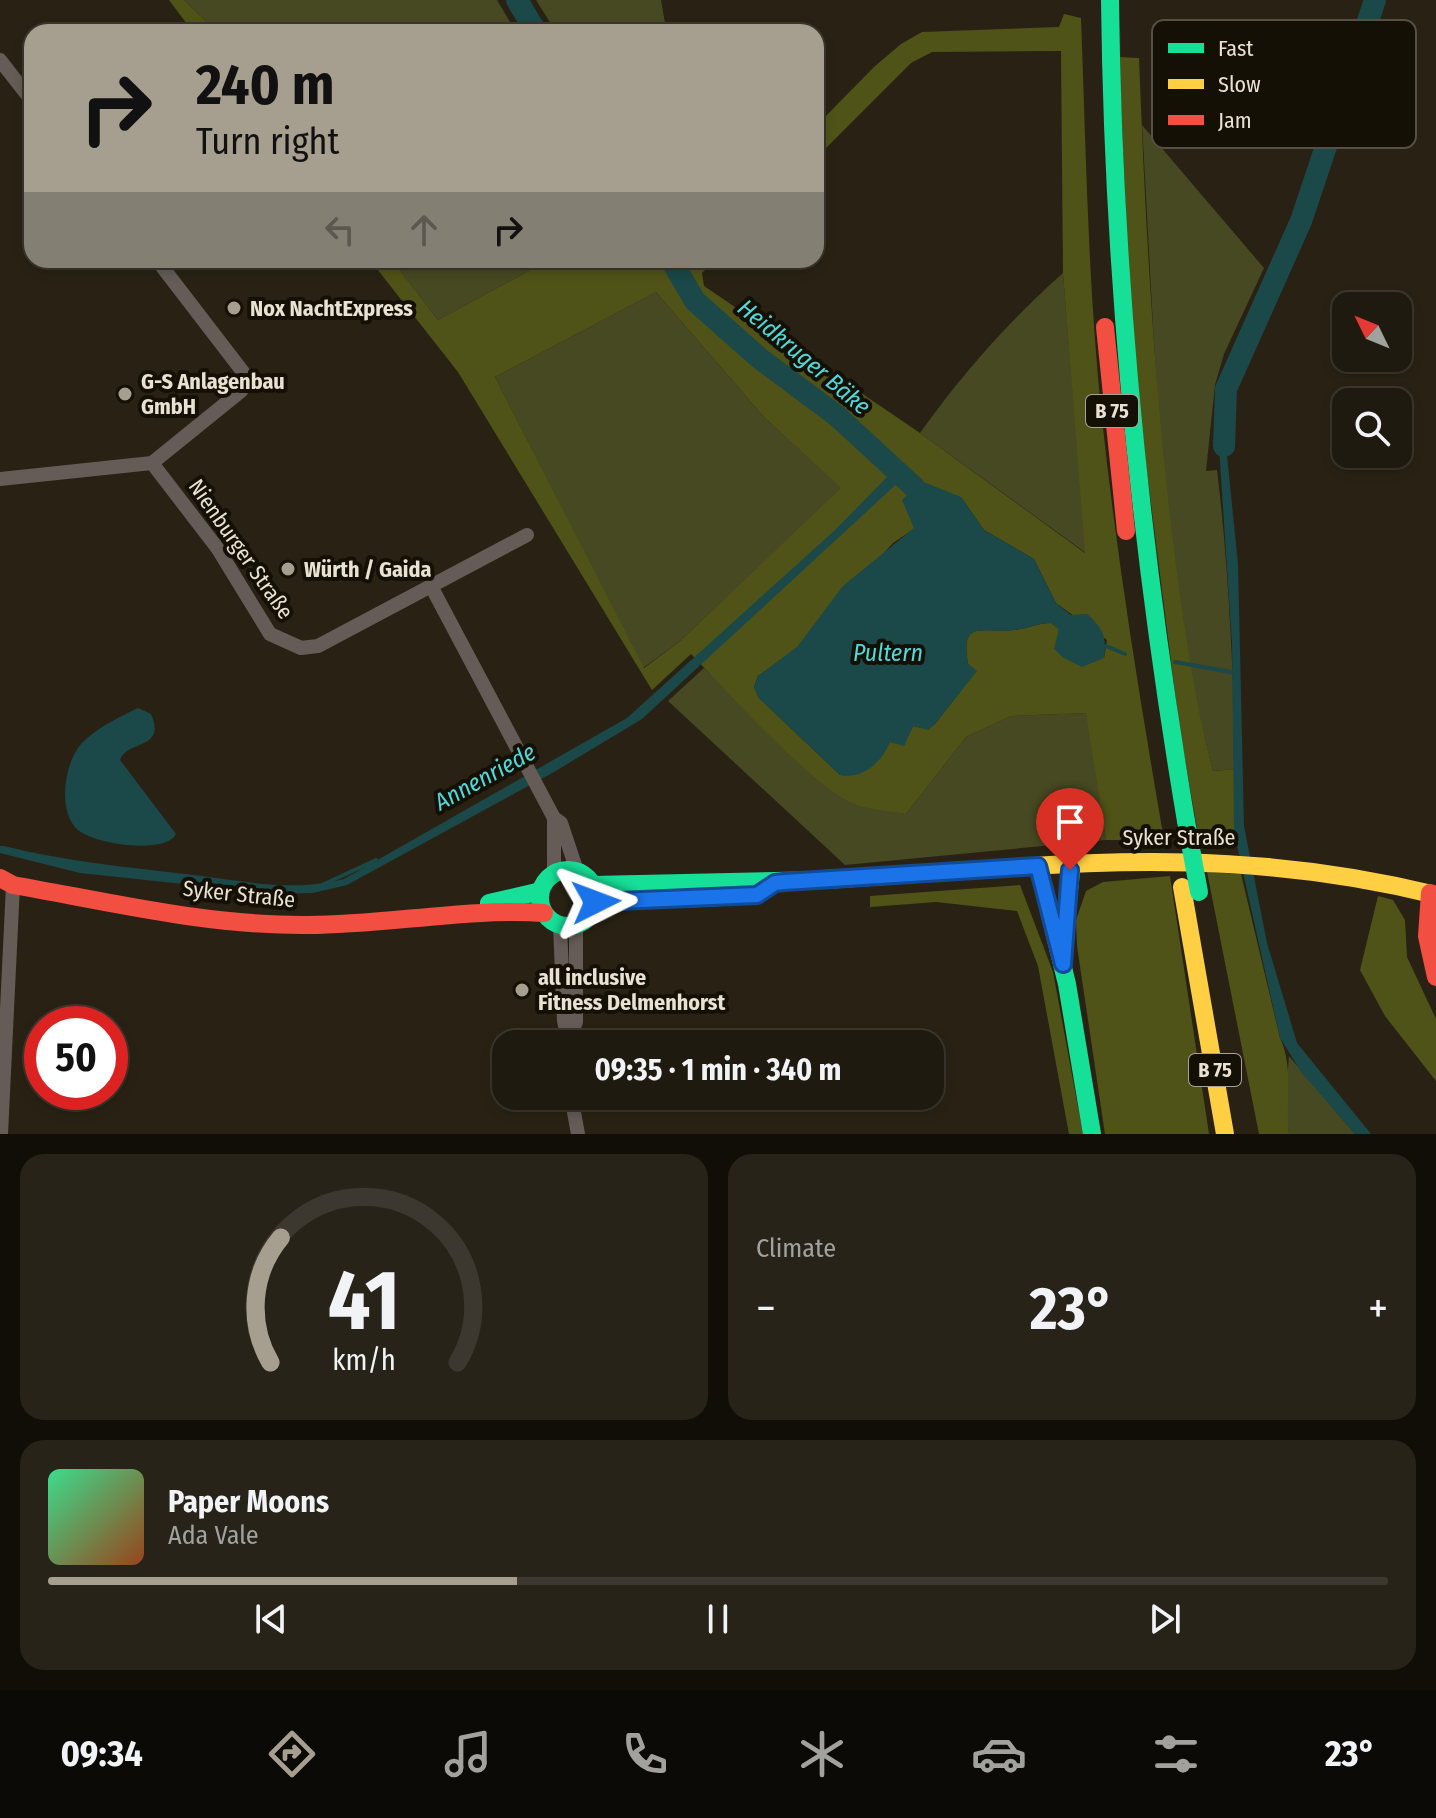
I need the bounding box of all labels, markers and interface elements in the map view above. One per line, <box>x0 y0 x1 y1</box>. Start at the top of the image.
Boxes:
legend <box>1152 20 1416 148</box>
text: Fast <box>1218 35 1254 62</box>
text: 240 m <box>196 52 335 119</box>
icon: right <box>64 56 168 160</box>
text: Slow <box>1218 71 1261 98</box>
text: Jam <box>1218 107 1252 134</box>
text: Turn right <box>196 120 339 164</box>
icon: left <box>318 208 362 252</box>
icon: ahead <box>402 208 446 252</box>
icon: right <box>486 208 530 252</box>
north arrow <box>1332 292 1412 372</box>
map controls <box>1332 292 1412 468</box>
water label: Heidkruger Bäke <box>732 294 876 420</box>
place label: Nox NachtExpress <box>250 295 413 322</box>
marker: Nox NachtExpress <box>225 299 243 317</box>
place label: G-S Anlagenbau GmbH <box>141 368 285 420</box>
marker: G-S Anlagenbau GmbH <box>116 385 134 403</box>
button: search <box>1332 388 1412 468</box>
road number: B 75 <box>1086 395 1138 427</box>
street label: Nienburger Straße <box>183 474 299 624</box>
place label: Würth / Gaida <box>304 556 432 583</box>
marker: Würth / Gaida <box>279 560 297 578</box>
water label: Pultern <box>853 639 923 667</box>
water label: Annenriede <box>429 738 540 817</box>
pin <box>1036 788 1104 870</box>
icon: arrive <box>1048 800 1092 844</box>
street label: Syker Straße <box>1123 824 1235 851</box>
position arrow <box>554 860 638 944</box>
street label: Syker Straße <box>181 875 297 913</box>
place label: all inclusive Fitness Delmenhorst <box>538 964 725 1016</box>
marker: all inclusive Fitness Delmenhorst <box>513 981 531 999</box>
speed limit sign: 50 <box>24 1006 128 1110</box>
text: 09:35 · 1 min · 340 m <box>595 1052 842 1088</box>
road number: B 75 <box>1189 1054 1241 1086</box>
text: Climate <box>756 1233 836 1264</box>
text: 41 <box>328 1251 400 1351</box>
text: 23° <box>1030 1273 1114 1345</box>
text: − <box>756 1282 776 1335</box>
text: + <box>1368 1282 1388 1335</box>
text: km/h <box>332 1343 396 1378</box>
text: Paper Moons <box>168 1484 329 1520</box>
text: Ada Vale <box>168 1520 259 1551</box>
icon: previous <box>249 1597 293 1641</box>
icon: pause <box>696 1597 740 1641</box>
icon: next <box>1143 1597 1187 1641</box>
icon: directions <box>264 1726 320 1782</box>
icon: music <box>440 1726 496 1782</box>
icon: phone <box>617 1726 673 1782</box>
icon: climate <box>794 1726 850 1782</box>
icon: car <box>971 1726 1027 1782</box>
icon: filters <box>1148 1726 1204 1782</box>
text: 09:34 <box>60 1732 143 1776</box>
text: 23° <box>1325 1732 1375 1776</box>

